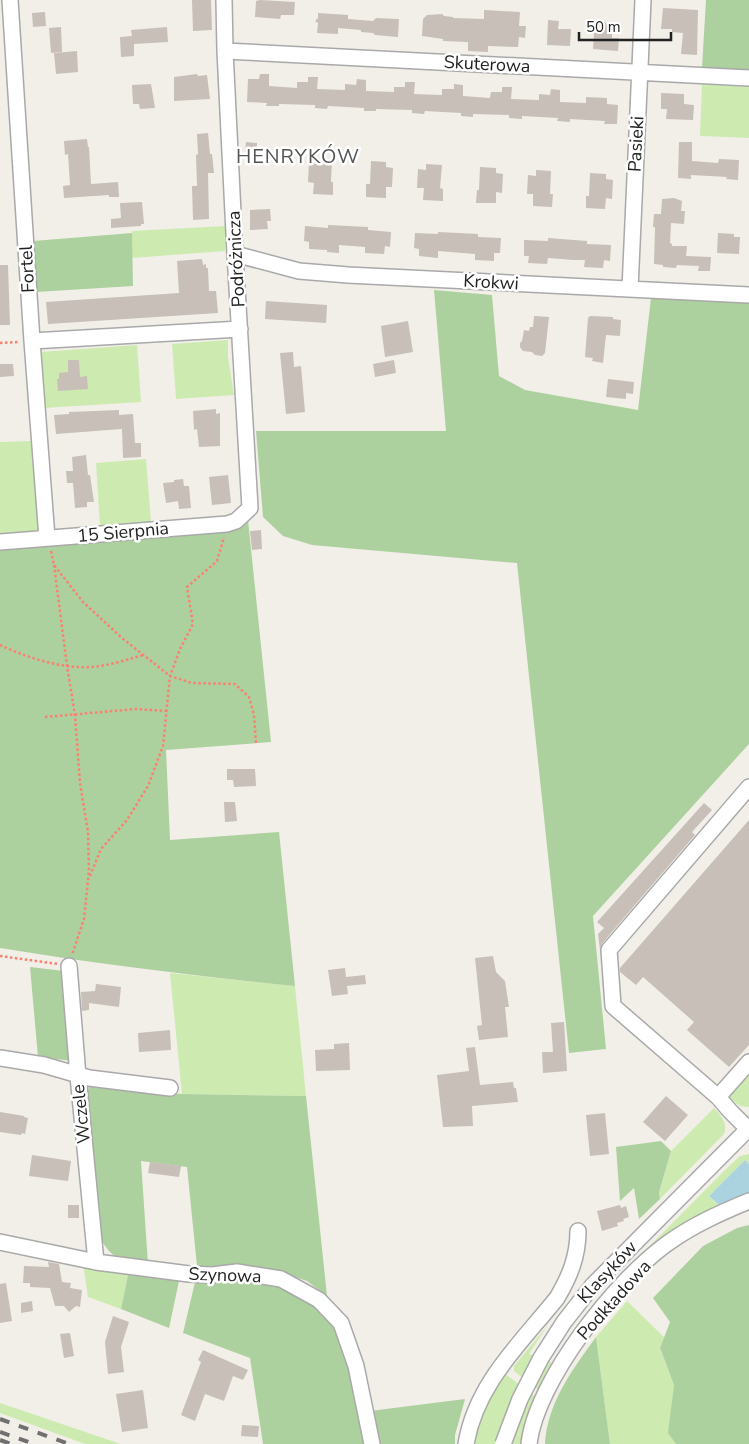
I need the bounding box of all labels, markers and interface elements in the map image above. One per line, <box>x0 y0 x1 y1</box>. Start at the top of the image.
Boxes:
scale bar <box>579 10 672 42</box>
text: 50 m <box>586 17 621 37</box>
street label: Skuterowa <box>443 50 531 78</box>
street label: Pasieki <box>623 115 649 173</box>
district label: HENRYKÓW <box>236 143 360 170</box>
street label: Podróżnicza <box>221 210 251 308</box>
street label: Fortel <box>14 244 40 293</box>
street label: Krokwi <box>463 269 519 295</box>
street label: 15 Sierpnia <box>76 516 170 548</box>
street label: Wczele <box>66 1083 96 1145</box>
street label: Klasyków <box>572 1235 642 1309</box>
street label: Podkładowa <box>572 1255 656 1345</box>
street label: Szynowa <box>188 1262 262 1288</box>

